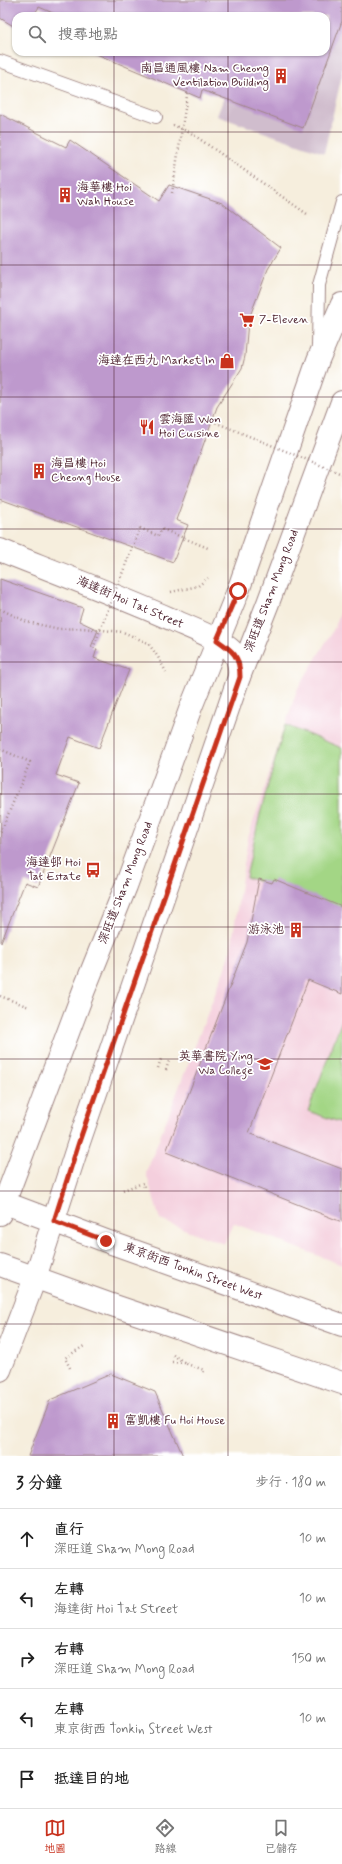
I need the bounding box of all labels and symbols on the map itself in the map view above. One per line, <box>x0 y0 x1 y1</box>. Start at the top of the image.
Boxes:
place label: 南昌通風樓 Nam Cheong Ventilation Building <box>140 61 269 91</box>
building icon: 南昌通風樓 Nam Cheong Ventilation Building <box>272 67 290 85</box>
place label: 海華樓 Hoi Wah House <box>77 180 134 210</box>
building icon: 海華樓 Hoi Wah House <box>56 186 74 204</box>
supermarket icon: 7-Eleven <box>238 311 256 329</box>
place label: 7-Eleven <box>259 312 309 328</box>
shop icon: 海達在西九 Market In <box>218 352 236 370</box>
place label: 海達在西九 Market In <box>98 353 215 369</box>
place label: 雲海匯 Won Hoi Cuisine <box>159 412 221 442</box>
restaurant icon: 雲海匯 Won Hoi Cuisine <box>138 418 156 436</box>
place label: 海昌樓 Hoi Cheong House <box>51 456 121 486</box>
building icon: 海昌樓 Hoi Cheong House <box>30 462 48 480</box>
street label: 深旺道 Sham Mong Road <box>241 528 303 654</box>
street label: 海達街 Hoi Tat Street <box>74 573 186 633</box>
route start <box>229 582 247 600</box>
street label: 深旺道 Sham Mong Road <box>95 820 157 946</box>
place label: 海達邨 Hoi Tat Estate <box>26 855 81 885</box>
bus stop icon: 海達邨 Hoi Tat Estate <box>84 861 102 879</box>
building icon: 游泳池 <box>287 921 305 939</box>
place label: 游泳池 <box>248 922 284 938</box>
place label: 英華書院 Ying Wa College <box>179 1049 253 1080</box>
school or university icon: 英華書院 Ying Wa College <box>256 1055 274 1073</box>
route end <box>97 1232 115 1250</box>
street label: 東京街西 Tonkin Street West <box>122 1239 265 1305</box>
building icon: 富凱樓 Fu Hoi House <box>104 1412 122 1430</box>
place label: 富凱樓 Fu Hoi House <box>125 1413 226 1429</box>

